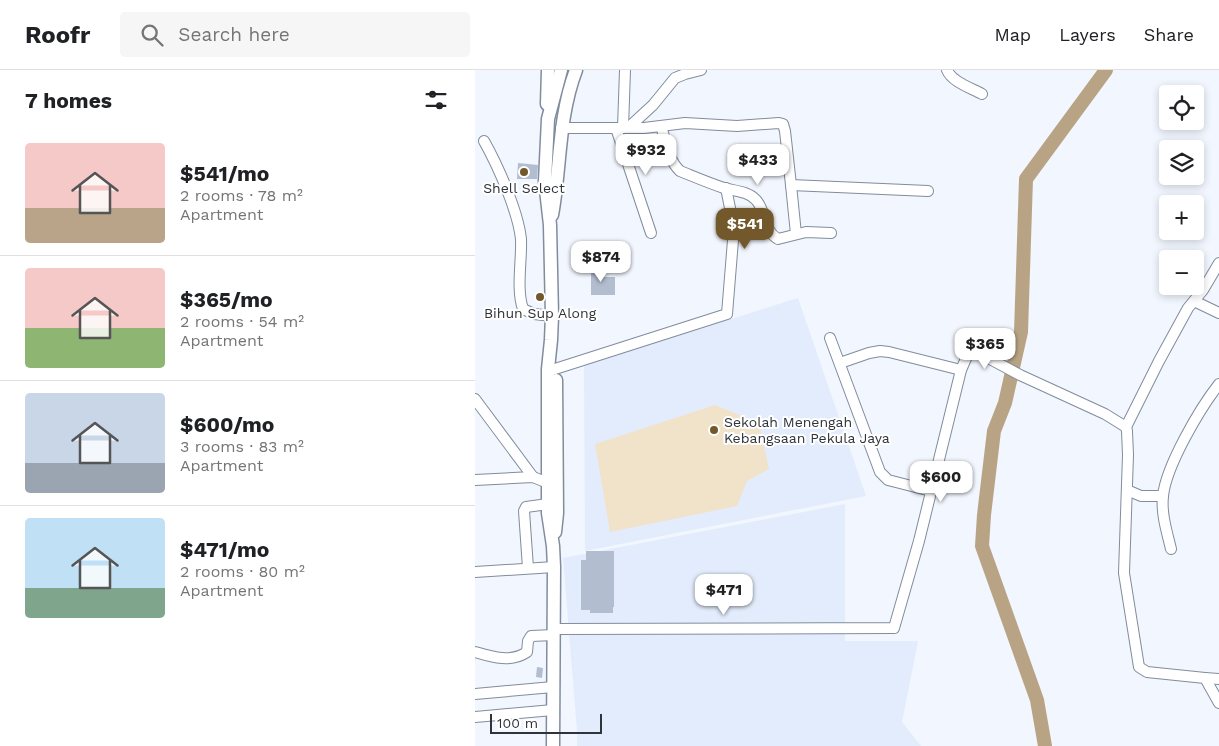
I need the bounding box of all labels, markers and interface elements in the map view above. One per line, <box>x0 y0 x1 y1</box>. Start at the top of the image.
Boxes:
search box <box>120 12 470 57</box>
text: Roofr <box>25 21 90 49</box>
icon: search <box>138 21 166 49</box>
text: Search here <box>178 23 290 46</box>
text: Map <box>994 24 1031 45</box>
text: Layers <box>1059 24 1116 45</box>
text: Share <box>1144 24 1194 45</box>
map controls <box>1159 85 1204 295</box>
button: locate <box>1159 85 1204 130</box>
icon: filters <box>422 86 450 114</box>
text: 7 homes <box>25 88 112 113</box>
pin: $932 <box>616 134 676 176</box>
text: $932 <box>626 140 666 159</box>
button: layers <box>1159 140 1204 185</box>
pin: $433 <box>728 144 788 186</box>
text: $433 <box>738 150 778 169</box>
text: $541/mo <box>180 161 269 186</box>
icon: home <box>65 163 125 223</box>
marker: Shell Select <box>518 166 530 178</box>
place label: Shell Select <box>483 180 565 196</box>
text: 2 rooms · 78 m² <box>180 186 303 205</box>
button: + <box>1159 195 1204 240</box>
text: Apartment <box>180 205 263 224</box>
pin: $541 <box>715 208 775 250</box>
text: $541 <box>727 214 763 233</box>
pin: $874 <box>571 240 631 283</box>
text: $874 <box>582 247 620 266</box>
button: − <box>1159 250 1204 295</box>
text: $365/mo <box>180 287 273 312</box>
icon: home <box>65 288 125 348</box>
marker: Bihun Sup Along <box>534 291 546 303</box>
place label: Bihun Sup Along <box>484 305 597 321</box>
text: 2 rooms · 54 m² <box>180 312 304 331</box>
pin: $365 <box>955 328 1015 370</box>
text: Apartment <box>180 331 263 350</box>
text: $365 <box>966 334 1004 353</box>
text: $600/mo <box>180 412 274 437</box>
icon: home <box>65 413 125 473</box>
place label: Sekolah Menengah Kebangsaan Pekula Jaya <box>724 414 890 446</box>
marker: Sekolah Menengah Kebangsaan Pekula Jaya <box>708 424 720 436</box>
text: 3 rooms · 83 m² <box>180 437 304 456</box>
text: Apartment <box>180 456 263 475</box>
pin: $600 <box>911 460 971 503</box>
text: $600 <box>921 467 961 486</box>
text: $471/mo <box>180 537 269 562</box>
icon: home <box>65 538 125 598</box>
text: 2 rooms · 80 m² <box>180 562 305 581</box>
pin: $471 <box>694 574 754 616</box>
text: $471 <box>706 580 742 599</box>
text: Apartment <box>180 581 263 600</box>
scale bar <box>490 711 603 734</box>
text: 100 m <box>497 715 538 731</box>

